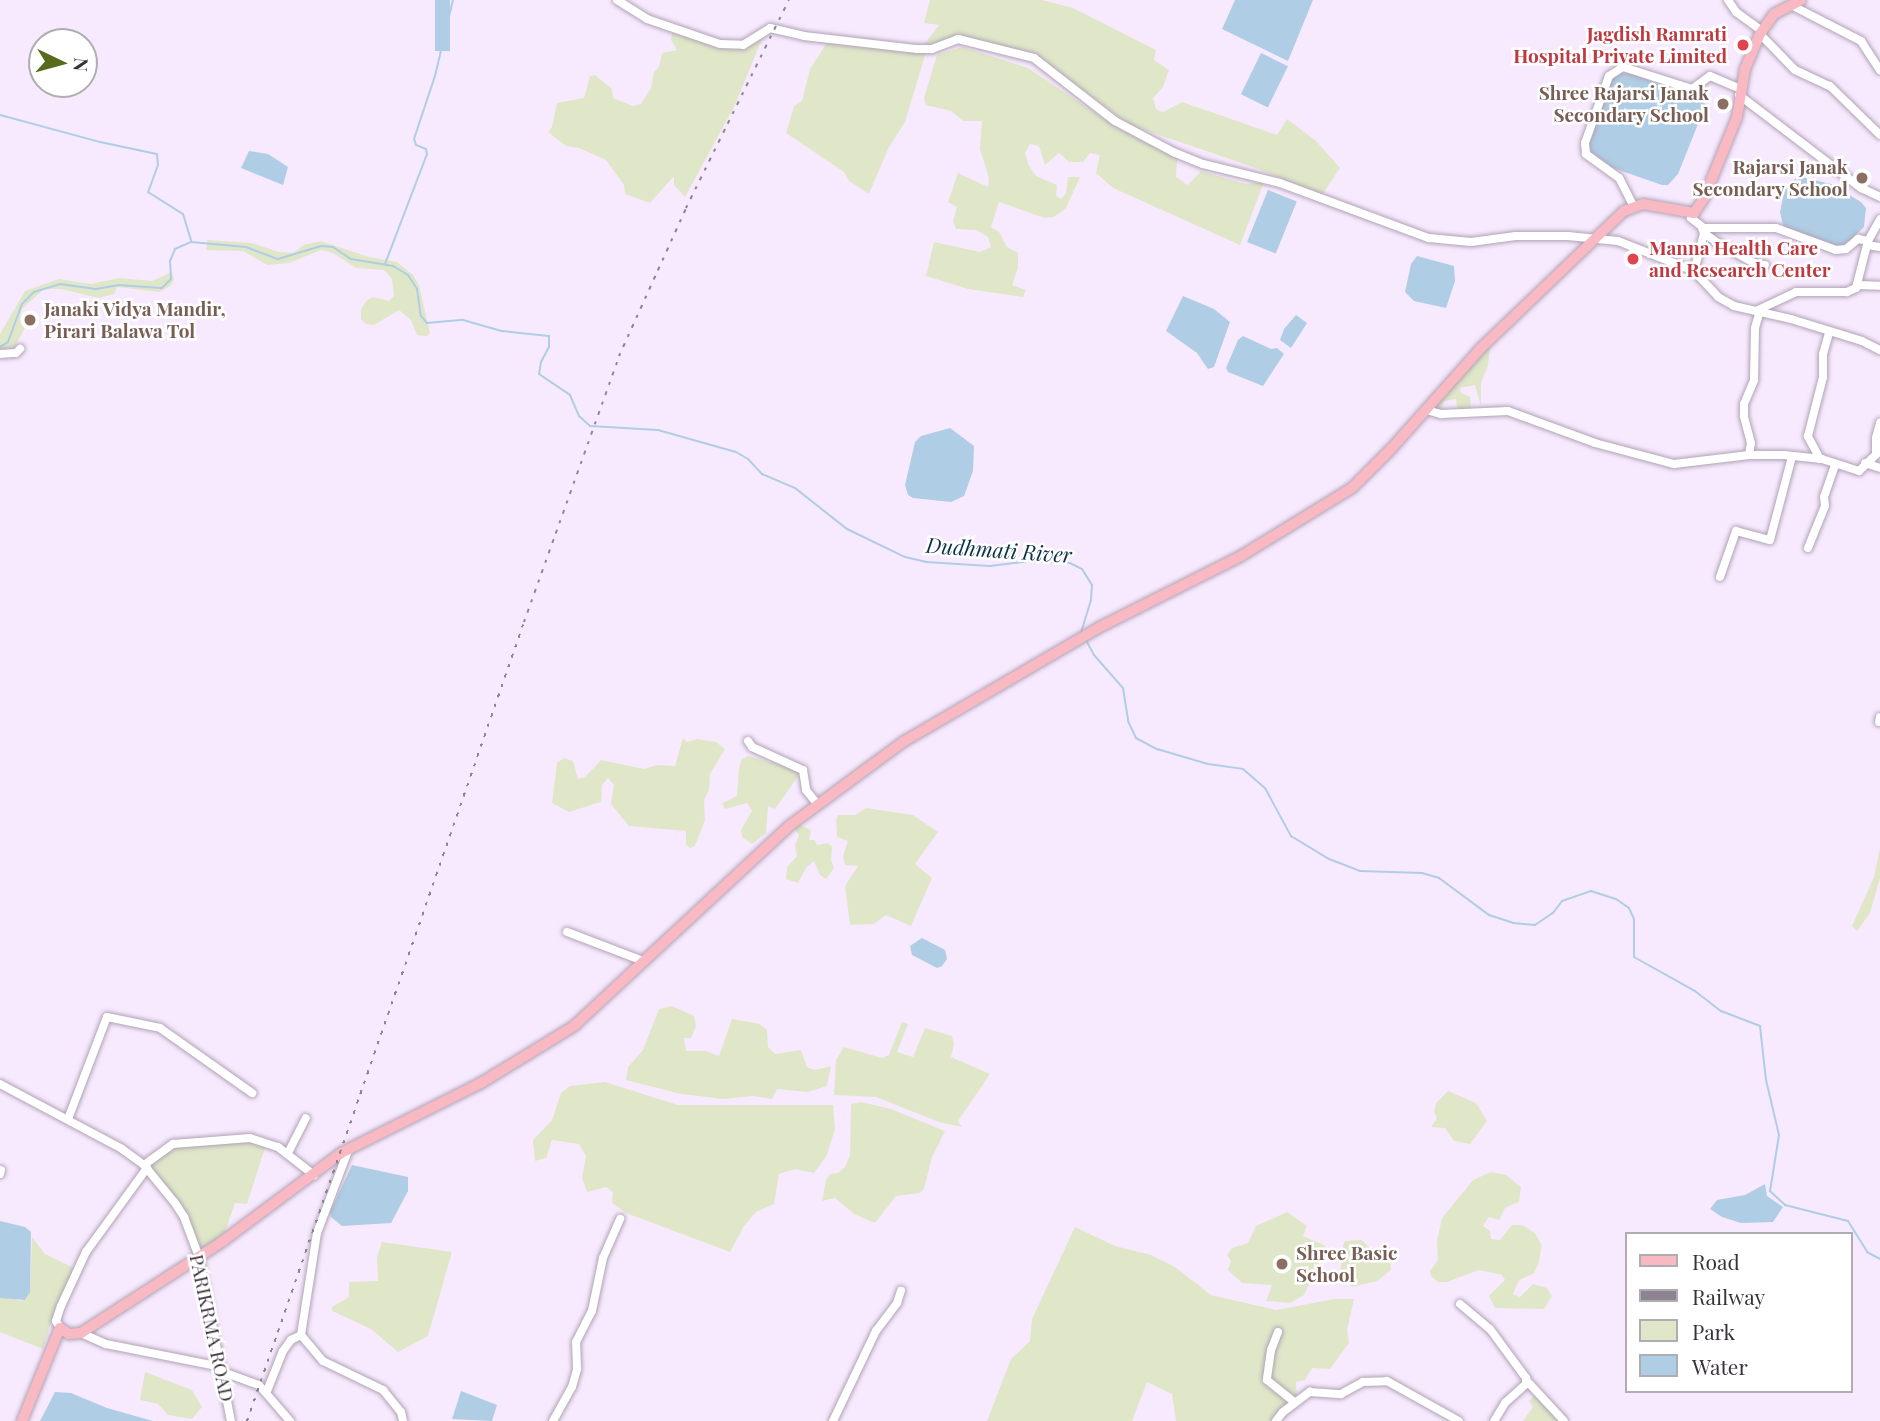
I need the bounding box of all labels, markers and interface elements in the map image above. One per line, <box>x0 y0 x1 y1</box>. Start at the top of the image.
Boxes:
place label: Jagdish Ramrati Hospital Private Limited <box>1513 23 1727 67</box>
north arrow <box>28 28 98 98</box>
marker: Jagdish Ramrati Hospital Private Limited <box>1733 35 1753 55</box>
text: N <box>68 57 95 73</box>
place label: Shree Rajarsi Janak Secondary School <box>1539 82 1709 126</box>
marker: Shree Rajarsi Janak Secondary School <box>1715 96 1731 112</box>
place label: Rajarsi Janak Secondary School <box>1692 156 1848 200</box>
marker: Rajarsi Janak Secondary School <box>1854 170 1870 186</box>
place label: Manna Health Care and Research Center <box>1649 237 1831 281</box>
marker: Manna Health Care and Research Center <box>1623 249 1643 269</box>
place label: Janaki Vidya Mandir, Pirari Balawa Tol <box>44 298 226 342</box>
marker: Janaki Vidya Mandir, Pirari Balawa Tol <box>22 312 38 328</box>
water label: Dudhmati River <box>925 531 1073 567</box>
legend <box>1624 1232 1852 1393</box>
place label: Shree Basic School <box>1296 1242 1398 1286</box>
text: Road <box>1692 1247 1740 1275</box>
street label: PARIKRMA ROAD <box>185 1252 239 1404</box>
marker: Shree Basic School <box>1274 1256 1290 1272</box>
text: Railway <box>1692 1282 1765 1310</box>
text: Park <box>1692 1317 1735 1345</box>
text: Water <box>1692 1352 1748 1380</box>

